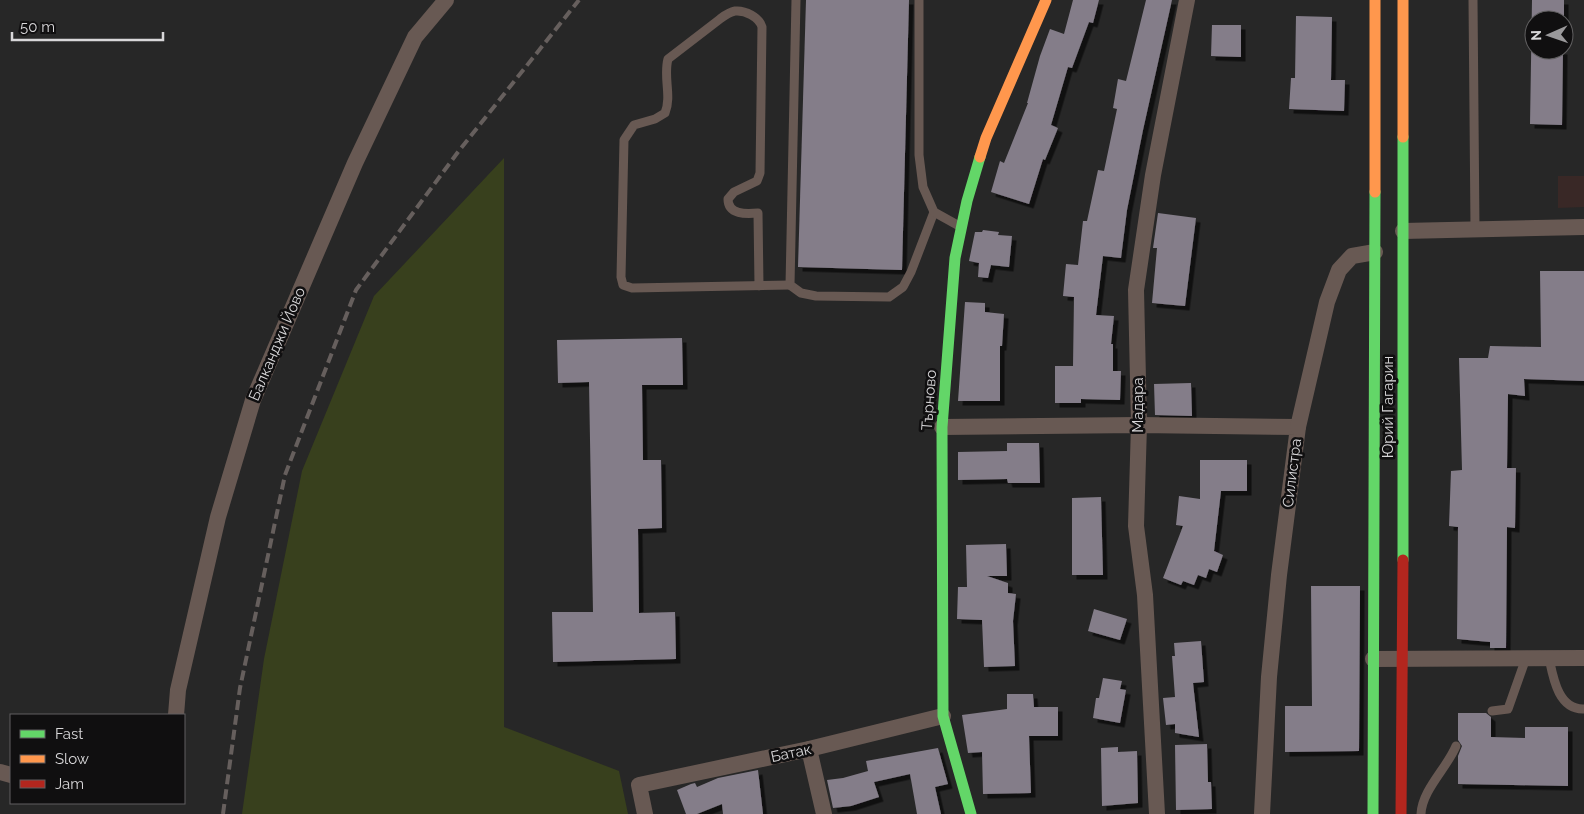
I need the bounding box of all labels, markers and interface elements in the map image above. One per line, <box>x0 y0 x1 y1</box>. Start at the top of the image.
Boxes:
scale bar <box>12 10 164 42</box>
north arrow <box>1524 10 1574 60</box>
text: 50 m <box>20 18 55 36</box>
text: N <box>1528 30 1544 41</box>
street label: Балканджи Йово <box>245 284 309 404</box>
street label: Юрий Гагарин <box>1379 356 1397 458</box>
street label: Търново <box>918 369 940 431</box>
street label: Мадара <box>1129 377 1147 433</box>
street label: Силистра <box>1279 437 1305 509</box>
legend <box>10 714 185 804</box>
text: Fast <box>55 725 83 743</box>
street label: Батак <box>769 740 813 766</box>
text: Slow <box>55 750 89 768</box>
text: Jam <box>55 775 84 793</box>

